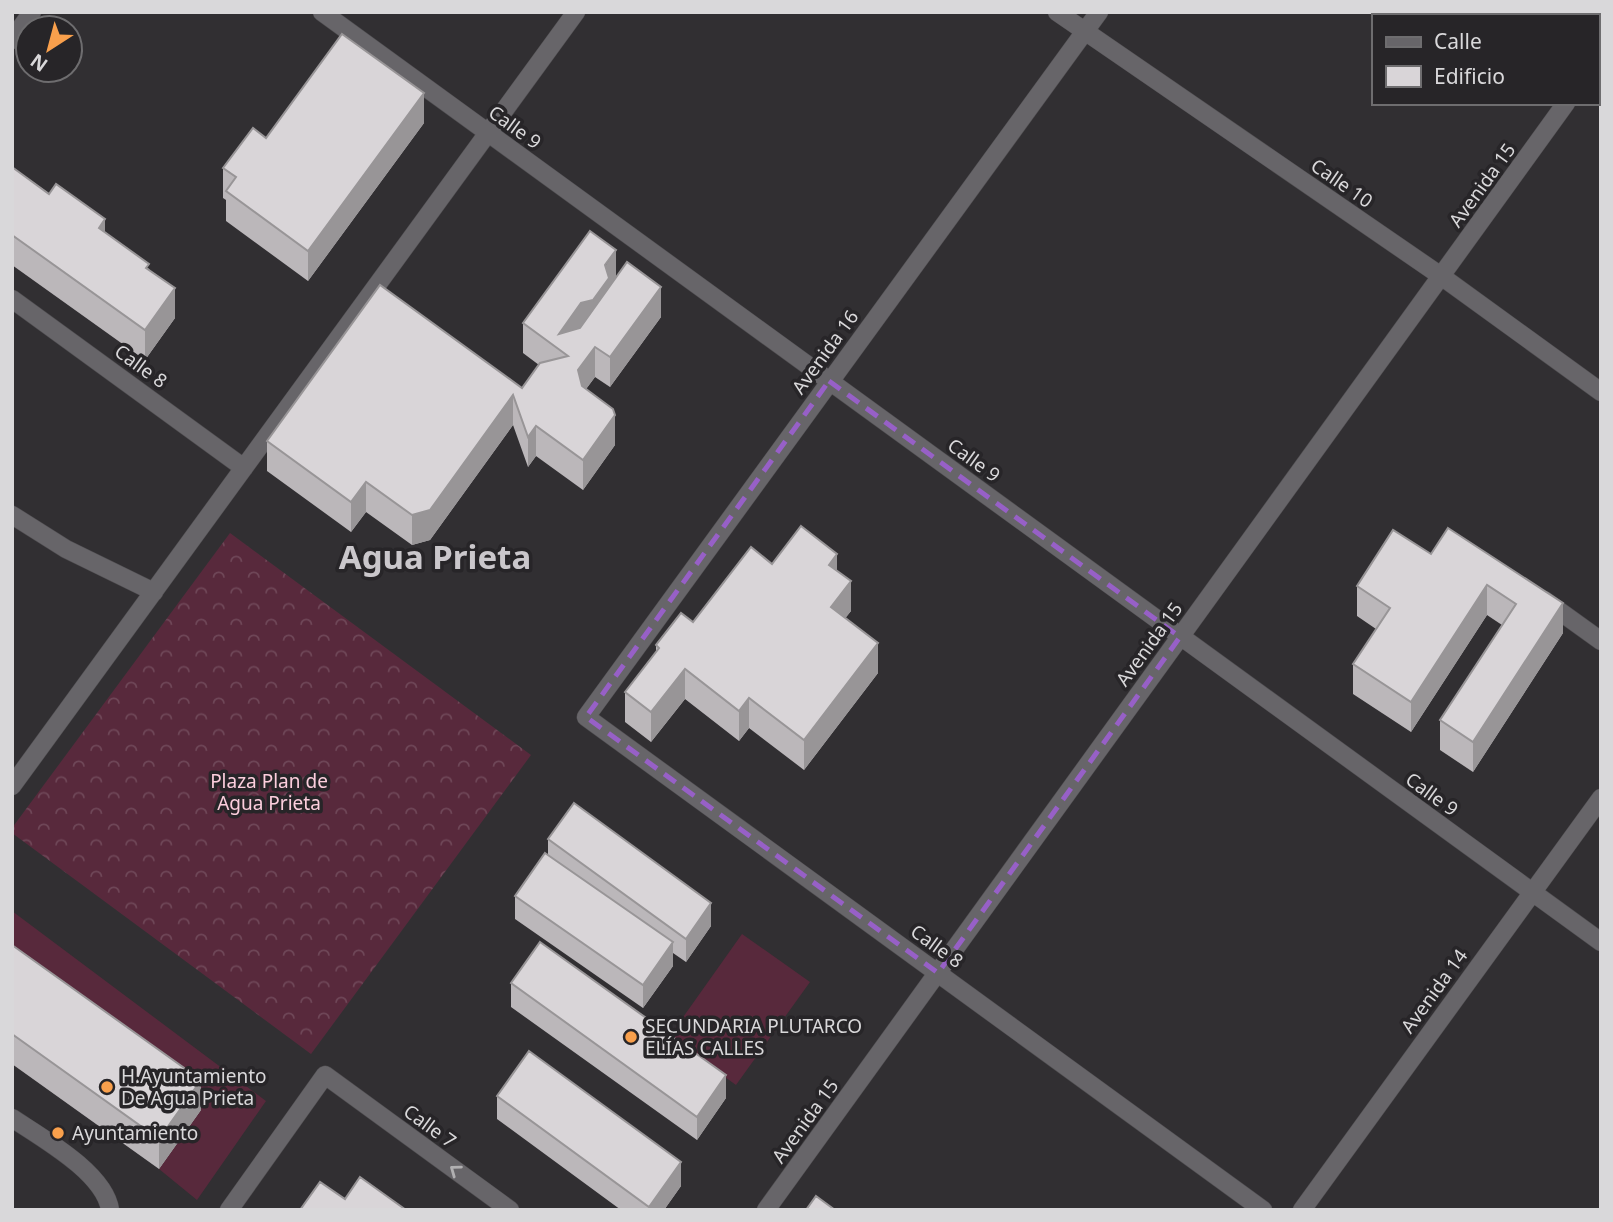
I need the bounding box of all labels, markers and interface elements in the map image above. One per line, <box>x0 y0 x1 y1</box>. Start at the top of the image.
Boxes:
north arrow <box>14 14 84 84</box>
legend <box>1372 14 1599 105</box>
text: Calle <box>1434 27 1482 55</box>
text: N <box>25 48 53 78</box>
text: Edificio <box>1434 62 1505 90</box>
street label: Calle 9 <box>483 99 547 155</box>
street label: Avenida 15 <box>1443 138 1521 232</box>
street label: Calle 10 <box>1306 152 1378 214</box>
street label: Avenida 16 <box>786 305 864 399</box>
street label: Calle 8 <box>109 338 173 394</box>
street label: Calle 9 <box>942 432 1006 488</box>
district label: Agua Prieta <box>339 534 531 579</box>
street label: Avenida 15 <box>1110 597 1188 691</box>
street label: Calle 9 <box>1400 766 1464 822</box>
park label: Plaza Plan de Agua Prieta <box>210 768 328 816</box>
street label: Calle 8 <box>905 918 969 974</box>
street label: Avenida 14 <box>1395 944 1473 1038</box>
place label: SECUNDARIA PLUTARCO ELÍAS CALLES <box>645 1013 862 1061</box>
marker: SECUNDARIA PLUTARCO ELÍAS CALLES <box>623 1029 639 1045</box>
place label: H.Ayuntamiento De Agua Prieta <box>121 1063 266 1111</box>
street label: Avenida 15 <box>766 1074 844 1168</box>
marker: H.Ayuntamiento De Agua Prieta <box>99 1079 115 1095</box>
street label: Calle 7 <box>398 1098 462 1154</box>
place label: Ayuntamiento <box>72 1120 198 1146</box>
marker: Ayuntamiento <box>50 1125 66 1141</box>
one-way arrow <box>450 1165 463 1178</box>

